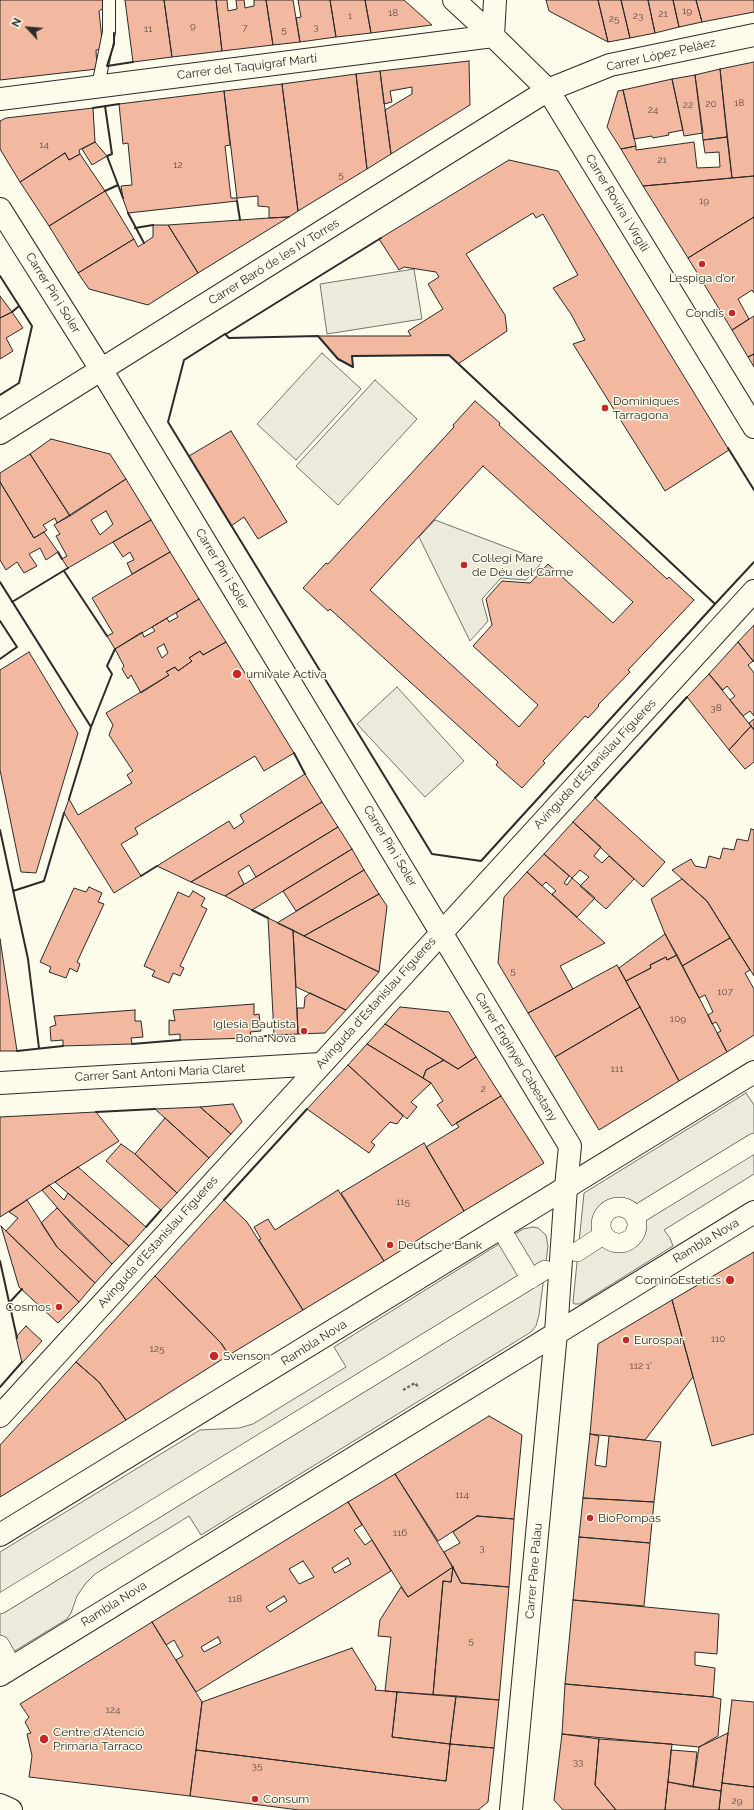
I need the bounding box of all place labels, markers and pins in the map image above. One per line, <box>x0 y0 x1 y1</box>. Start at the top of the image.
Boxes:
marker: L’espiga d’or <box>697 259 707 269</box>
place label: L’espiga d’or <box>669 271 735 285</box>
place label: Condis <box>686 306 724 320</box>
marker: Condis <box>727 308 737 318</box>
place label: Dominiques Tarragona <box>613 394 679 422</box>
marker: Dominiques Tarragona <box>600 403 610 413</box>
place label: Col·legi Mare de Déu del Carme <box>472 551 573 579</box>
marker: Col·legi Mare de Déu del Carme <box>459 560 469 570</box>
place label: umivale Activa <box>246 667 327 681</box>
marker: umivale Activa <box>231 668 243 680</box>
place label: Iglesia Bautista Bona Nova <box>213 1017 296 1045</box>
marker: Iglesia Bautista Bona Nova <box>299 1026 309 1036</box>
place label: Deutsche Bank <box>398 1238 482 1252</box>
marker: Deutsche Bank <box>385 1240 395 1250</box>
place label: CominoEstetics <box>635 1273 721 1287</box>
marker: CominoEstetics <box>724 1274 736 1286</box>
place label: Cosmos <box>6 1300 51 1314</box>
marker: Cosmos <box>54 1302 64 1312</box>
place label: Eurospar <box>634 1333 683 1347</box>
marker: Eurospar <box>621 1335 631 1345</box>
place label: Svenson <box>223 1349 270 1363</box>
marker: Svenson <box>208 1350 220 1362</box>
place label: BioPompas <box>598 1511 661 1525</box>
marker: BioPompas <box>585 1513 595 1523</box>
place label: Centre d'Atenció Primària Tarraco <box>53 1725 145 1753</box>
marker: Centre d'Atenció Primària Tarraco <box>38 1733 50 1745</box>
place label: Consum <box>263 1792 309 1806</box>
marker: Consum <box>250 1794 260 1804</box>

